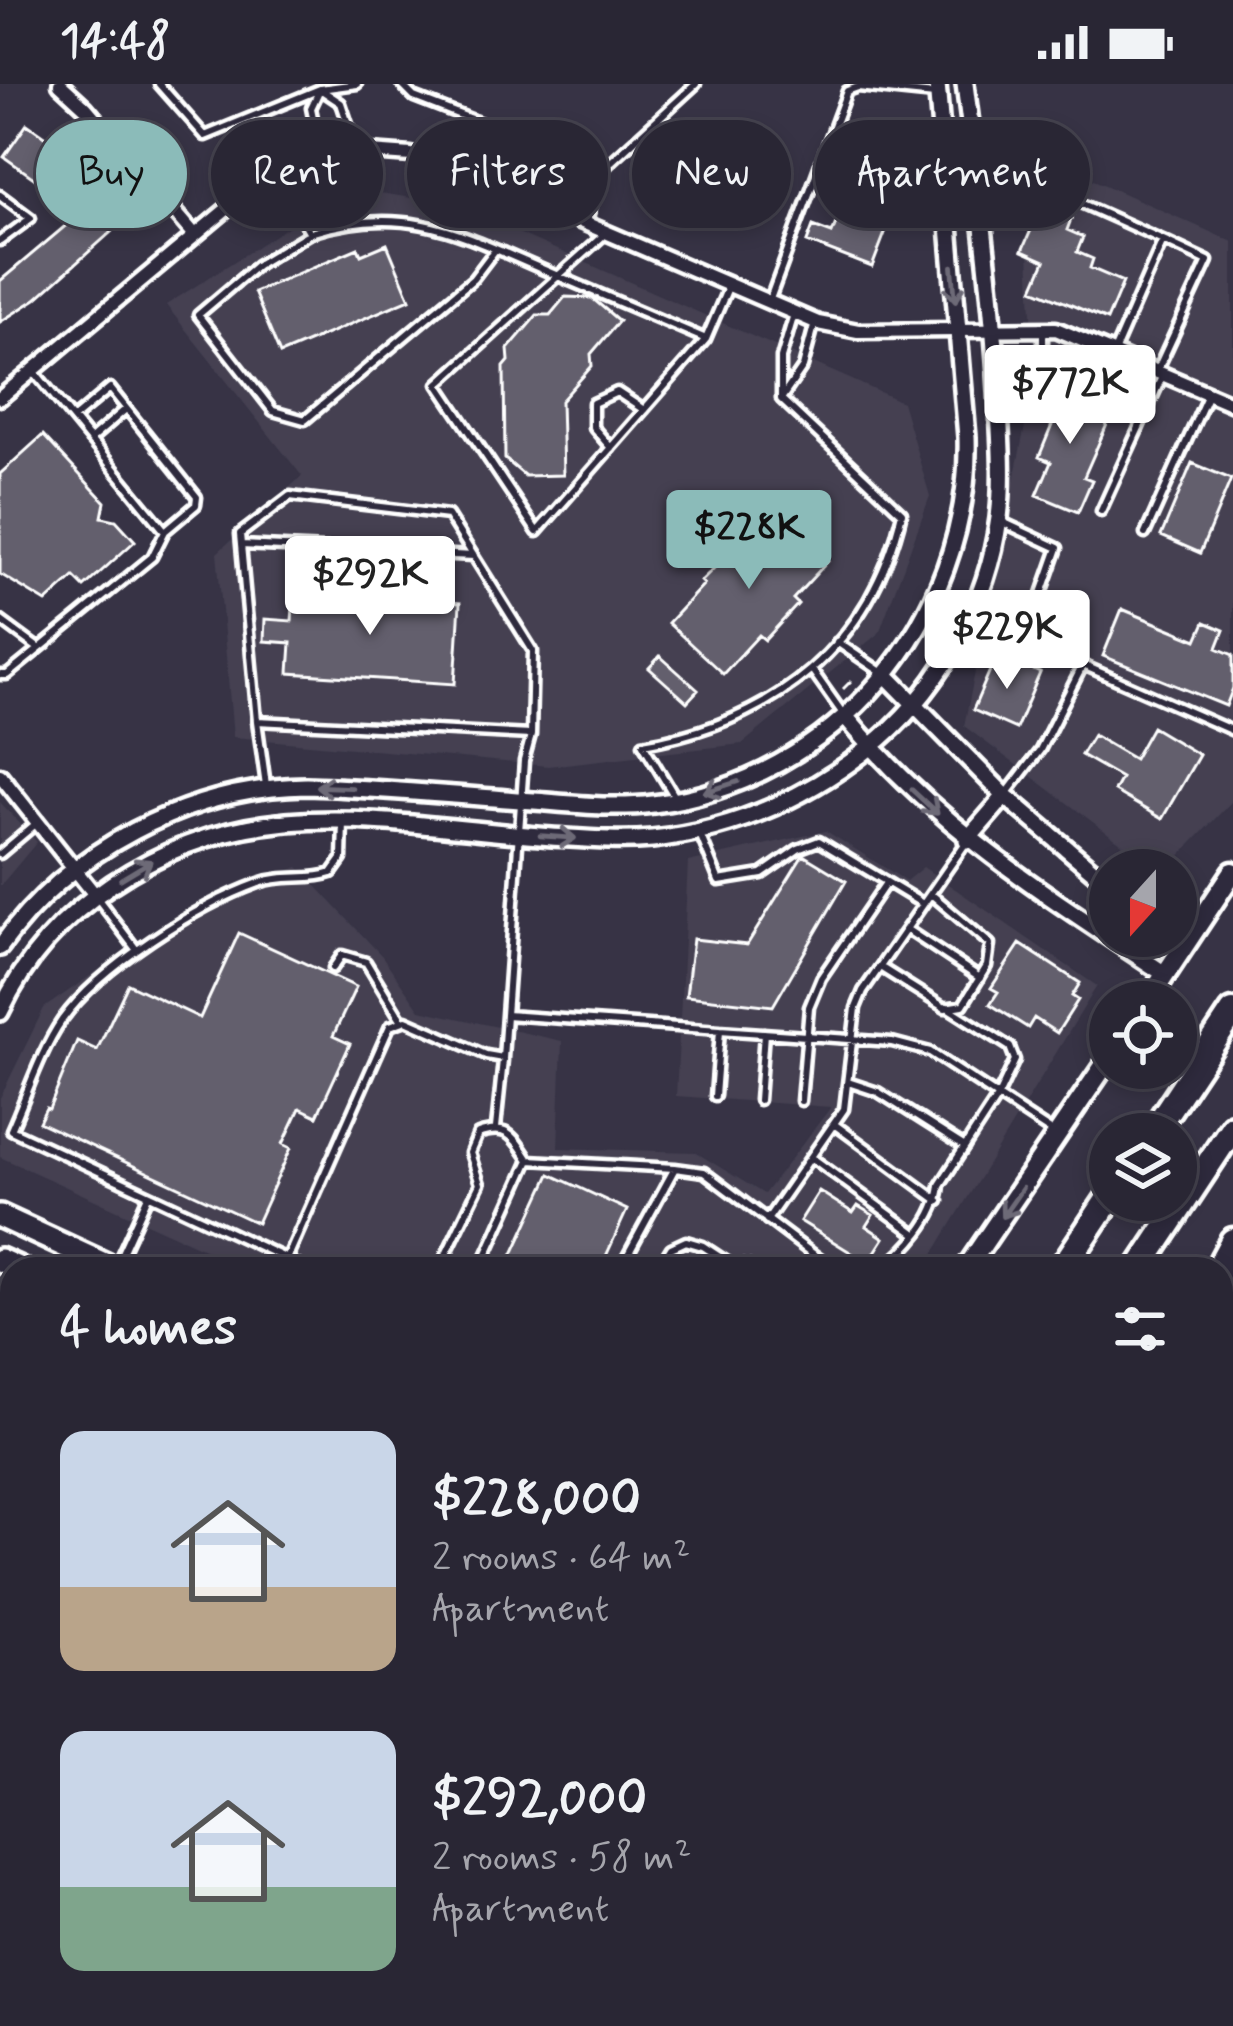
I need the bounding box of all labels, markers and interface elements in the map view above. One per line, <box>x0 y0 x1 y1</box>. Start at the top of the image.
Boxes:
text: 14:48 <box>60 13 170 72</box>
chip: Buy <box>36 120 187 228</box>
chip: Rent <box>211 120 383 228</box>
chip: Filters <box>407 120 608 228</box>
chip: New <box>632 120 791 228</box>
chip: Apartment <box>815 120 1090 228</box>
one-way arrow <box>943 264 966 303</box>
pin: $772K <box>986 345 1154 447</box>
text: $772K <box>1011 358 1129 409</box>
pin: $228K <box>665 490 833 592</box>
text: $228K <box>693 503 805 554</box>
pin: $292K <box>286 536 454 638</box>
text: $292K <box>312 549 428 600</box>
pin: $229K <box>923 590 1091 692</box>
text: $229K <box>952 603 1062 654</box>
one-way arrow <box>315 775 354 798</box>
one-way arrow <box>703 778 741 800</box>
one-way arrow <box>909 788 939 815</box>
one-way arrow <box>538 826 577 849</box>
north arrow <box>1089 849 1197 957</box>
map controls <box>1089 849 1197 1221</box>
one-way arrow <box>118 857 153 881</box>
button: locate <box>1089 981 1197 1089</box>
button: layers <box>1089 1113 1197 1221</box>
one-way arrow <box>1000 1185 1025 1219</box>
text: 4 homes <box>60 1296 237 1362</box>
icon: filters <box>1107 1296 1173 1362</box>
text: $228,000 <box>432 1467 641 1533</box>
icon: home <box>156 1479 300 1623</box>
text: 2 rooms · 64 m² <box>432 1533 690 1584</box>
text: Apartment <box>432 1584 609 1635</box>
text: $292,000 <box>432 1767 647 1833</box>
icon: home <box>156 1779 300 1923</box>
text: 2 rooms · 58 m² <box>432 1833 692 1884</box>
text: Apartment <box>432 1884 609 1935</box>

